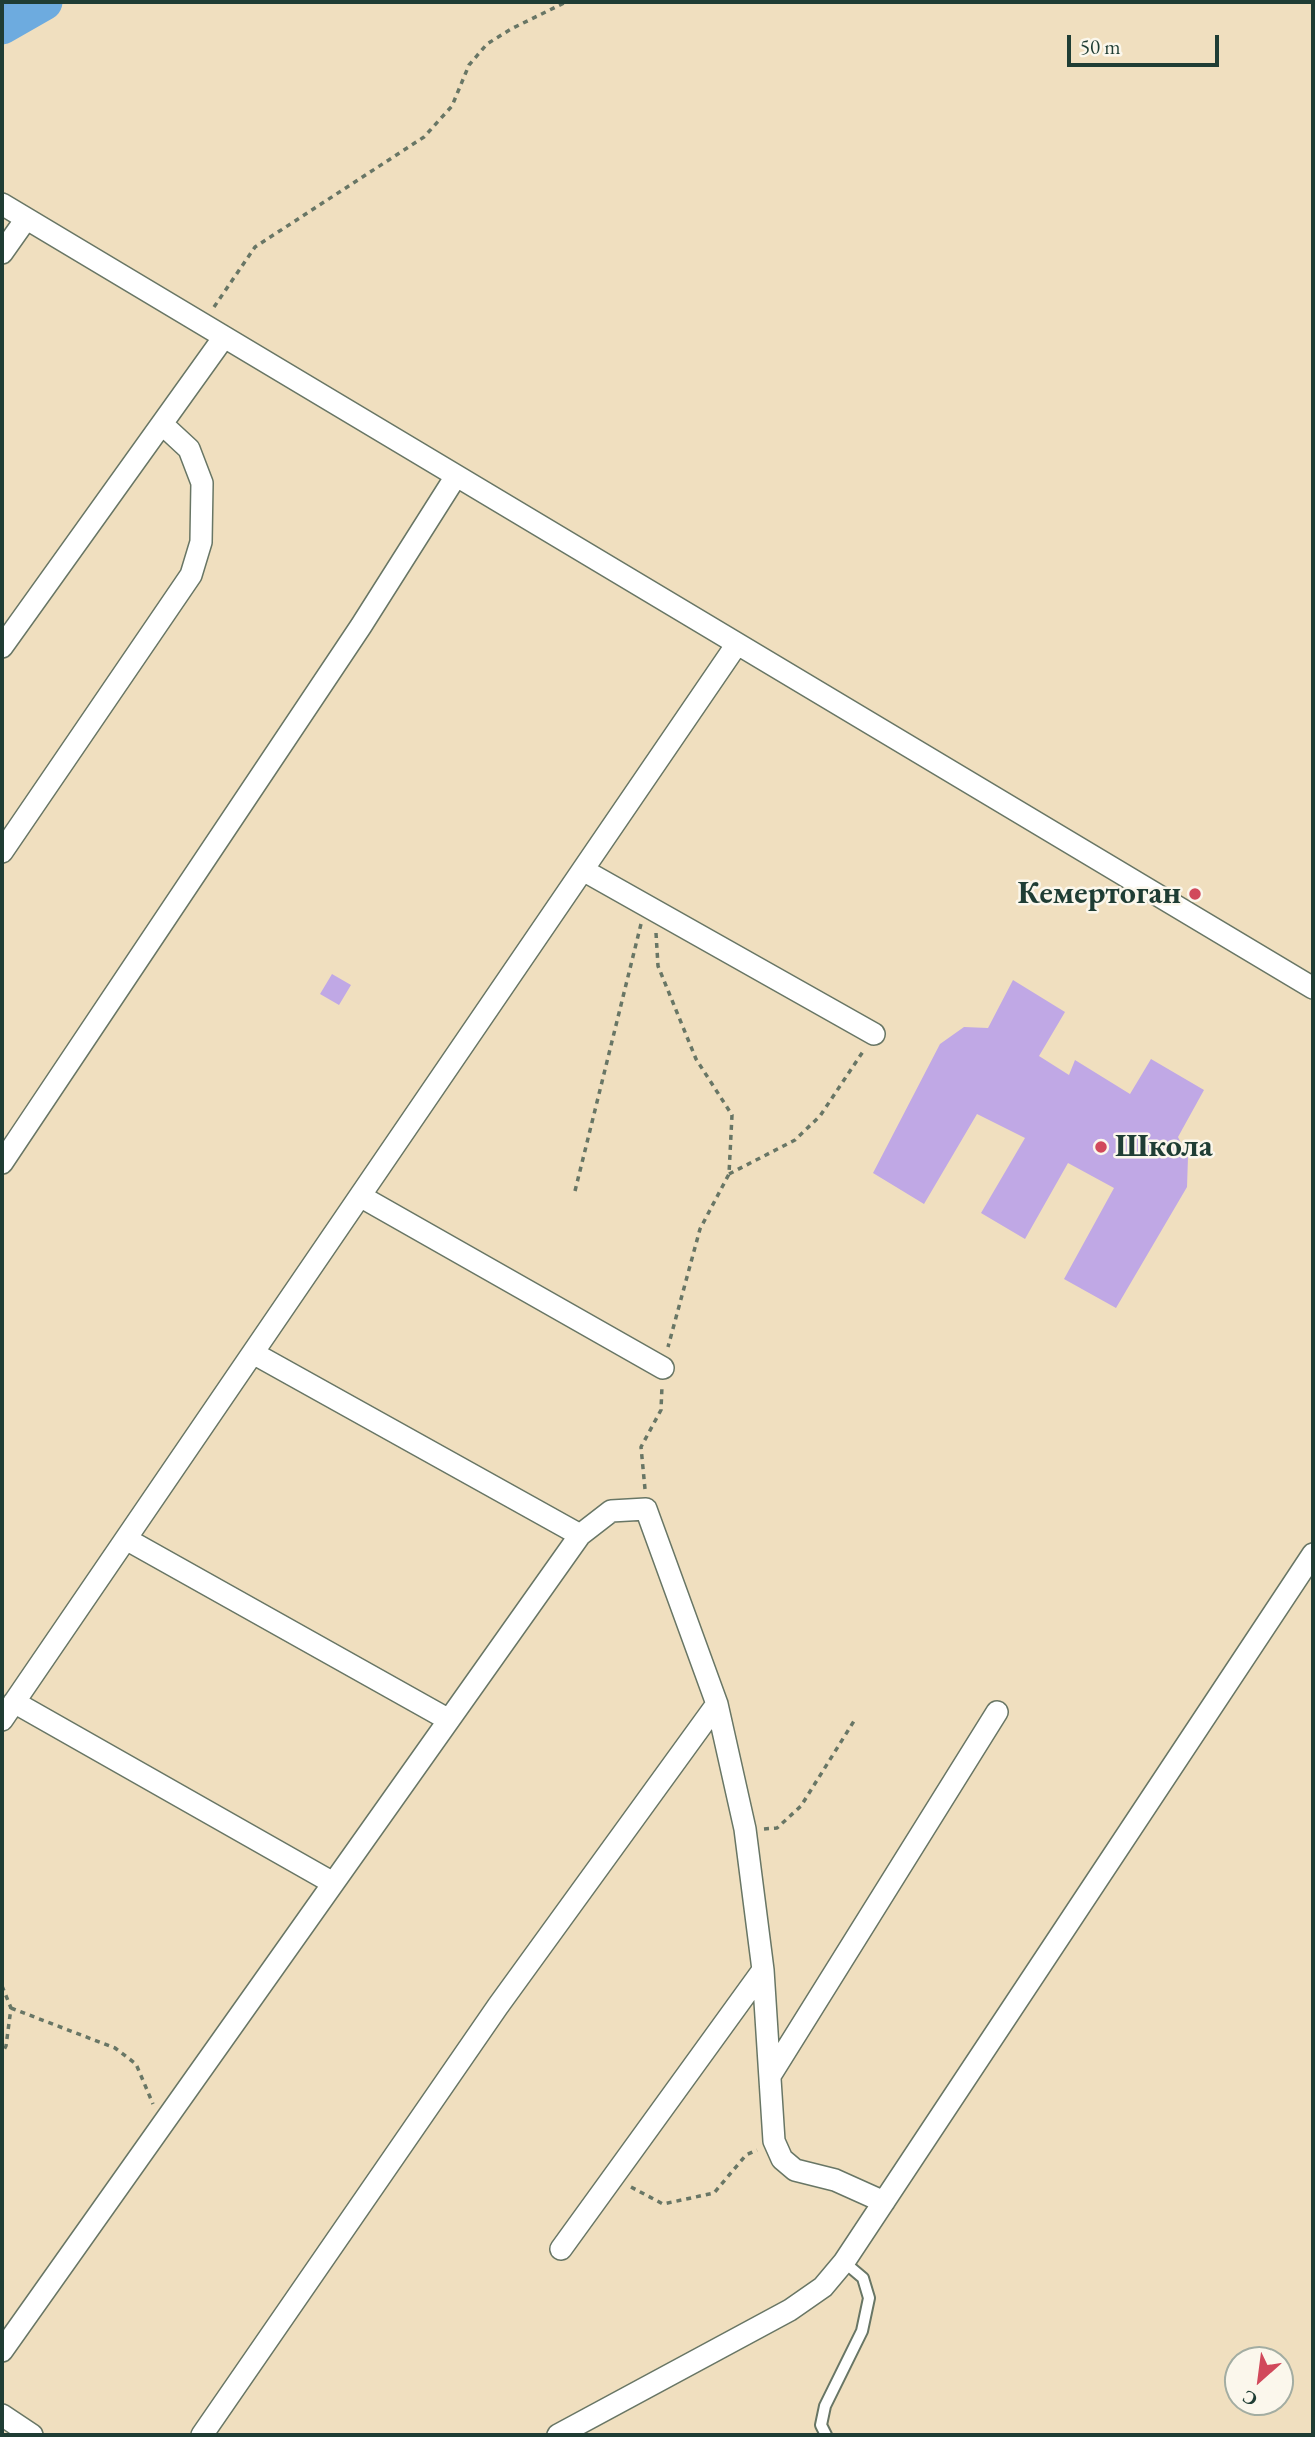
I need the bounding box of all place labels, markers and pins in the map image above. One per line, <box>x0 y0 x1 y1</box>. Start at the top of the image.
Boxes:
place label: Кемертоган <box>1018 875 1181 913</box>
marker: Кемертоган <box>1187 886 1203 902</box>
place label: Школа <box>1115 1128 1213 1166</box>
marker: Школа <box>1093 1139 1109 1155</box>

